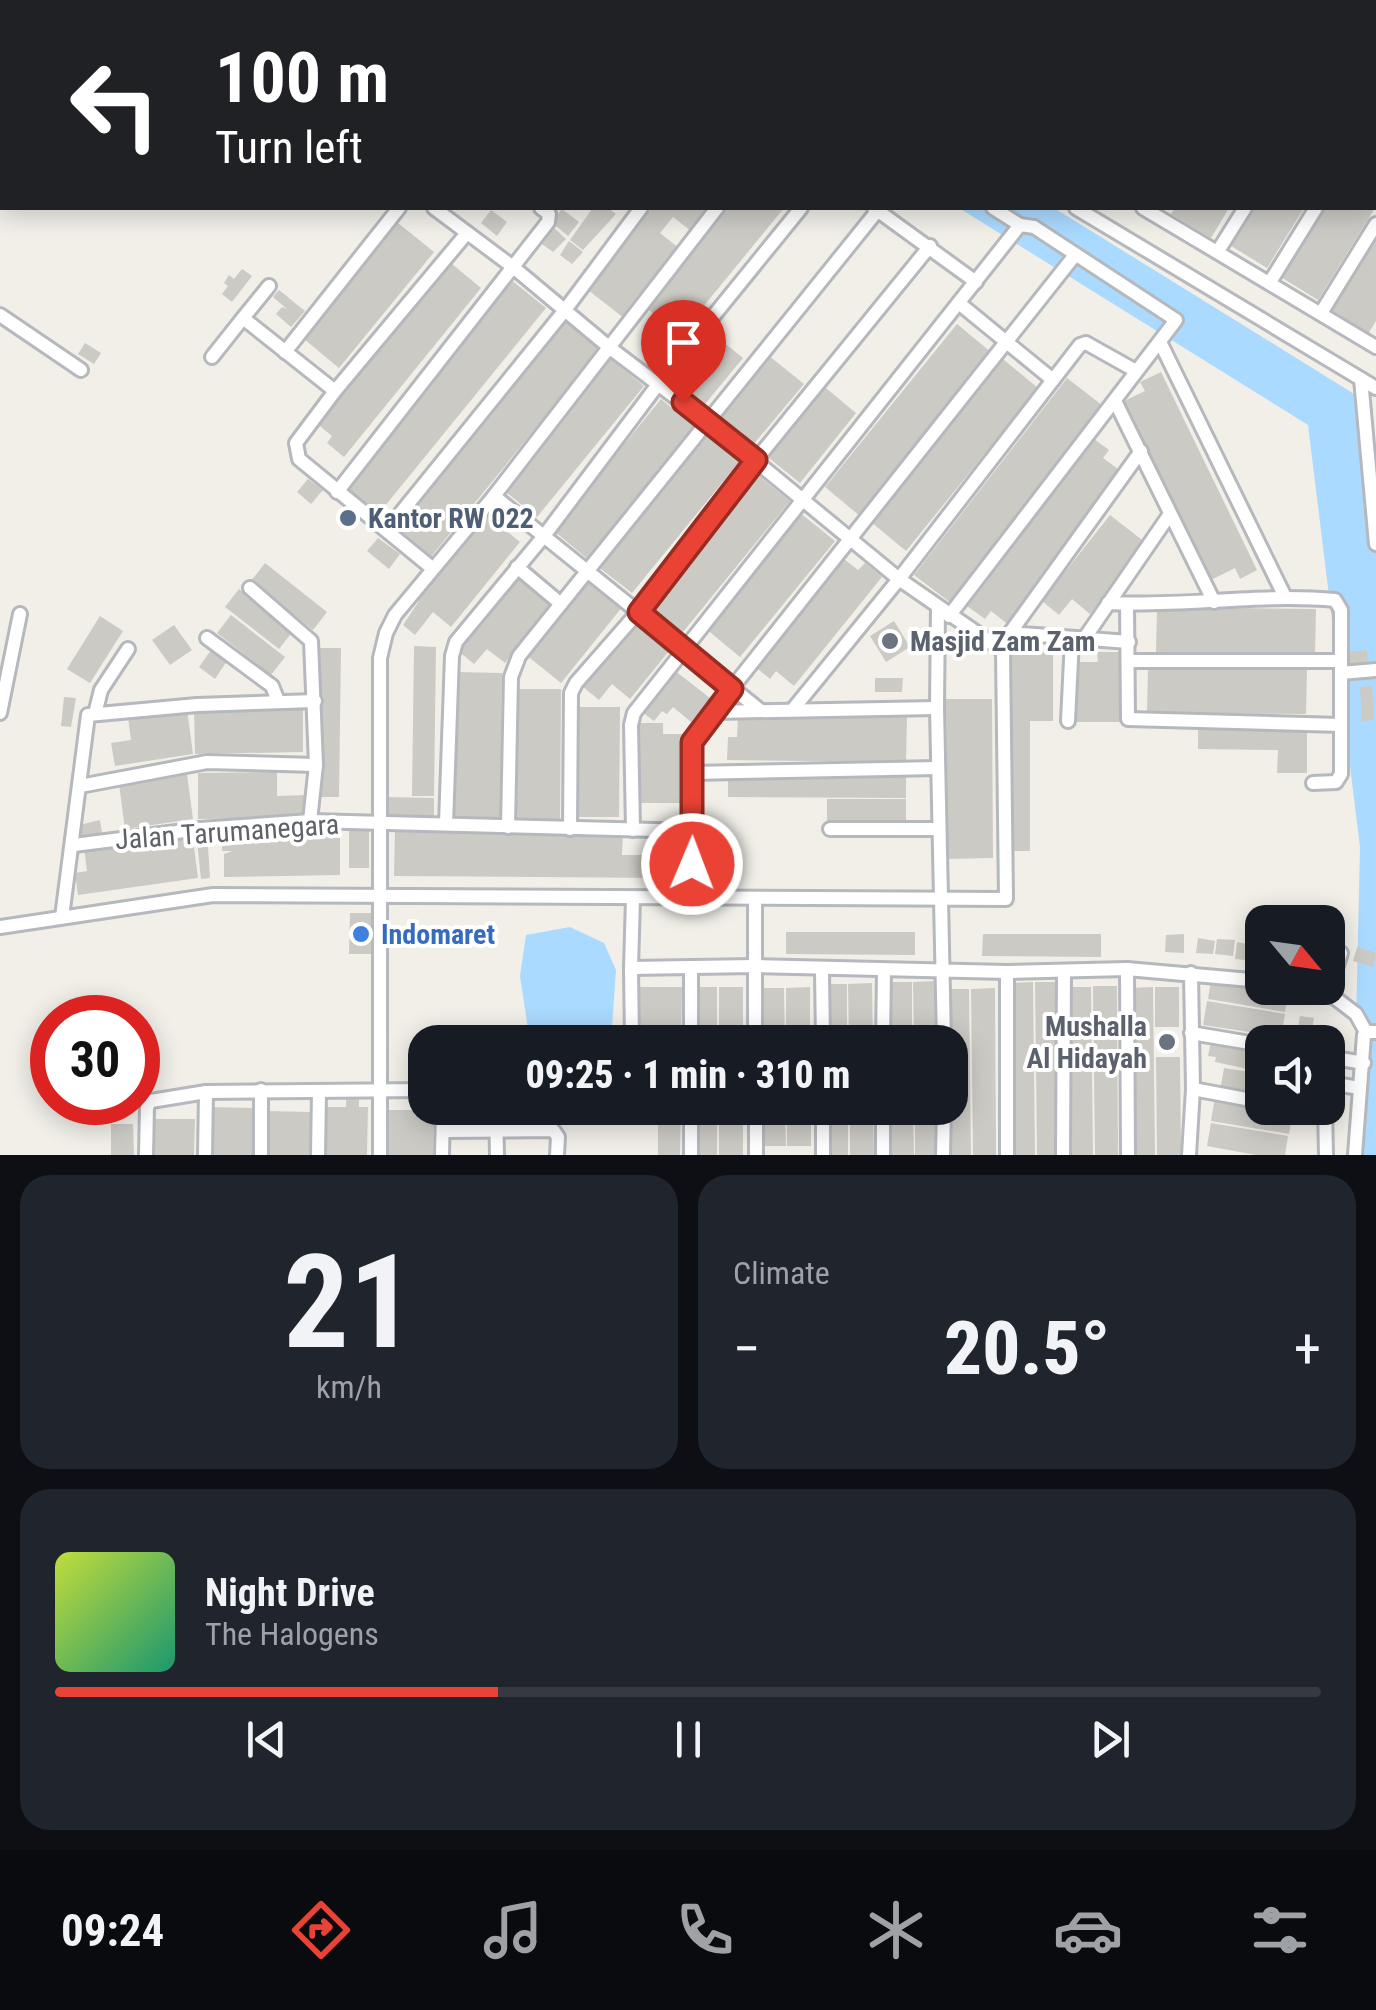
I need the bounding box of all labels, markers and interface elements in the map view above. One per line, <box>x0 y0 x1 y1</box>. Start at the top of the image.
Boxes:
text: 100 m <box>215 37 389 119</box>
icon: left <box>50 40 180 170</box>
text: Turn left <box>215 121 363 174</box>
pin <box>641 300 726 403</box>
icon: arrive <box>656 315 711 370</box>
place label: Kantor RW 022 <box>368 502 534 535</box>
marker: Kantor RW 022 <box>337 507 359 529</box>
place label: Masjid Zam Zam <box>910 625 1095 658</box>
marker: Masjid Zam Zam <box>879 630 901 652</box>
street label: Jalan Tarumanegara <box>114 808 340 856</box>
position arrow <box>640 812 744 916</box>
north arrow <box>1245 905 1345 1005</box>
map controls <box>1245 905 1345 1125</box>
place label: Indomaret <box>381 918 495 951</box>
marker: Indomaret <box>350 923 372 945</box>
speed limit sign: 30 <box>30 995 160 1125</box>
place label: Mushalla Al Hidayah <box>1026 1010 1147 1075</box>
button: sound <box>1245 1025 1345 1125</box>
marker: Mushalla Al Hidayah <box>1156 1031 1178 1053</box>
text: 09:25 · 1 min · 310 m <box>526 1053 850 1097</box>
text: 21 <box>283 1226 415 1379</box>
text: Climate <box>733 1254 830 1292</box>
text: 20.5° <box>944 1304 1110 1392</box>
text: − <box>733 1317 761 1381</box>
text: + <box>1294 1317 1321 1381</box>
text: km/h <box>316 1368 382 1406</box>
text: Night Drive <box>205 1571 375 1615</box>
text: The Halogens <box>205 1615 379 1653</box>
icon: previous <box>239 1712 294 1767</box>
icon: pause <box>661 1712 716 1767</box>
icon: next <box>1083 1712 1138 1767</box>
icon: directions <box>286 1895 356 1965</box>
icon: music <box>478 1895 548 1965</box>
icon: phone <box>670 1895 740 1965</box>
icon: climate <box>861 1895 931 1965</box>
icon: car <box>1053 1895 1123 1965</box>
icon: filters <box>1245 1895 1315 1965</box>
text: 09:24 <box>61 1904 164 1957</box>

